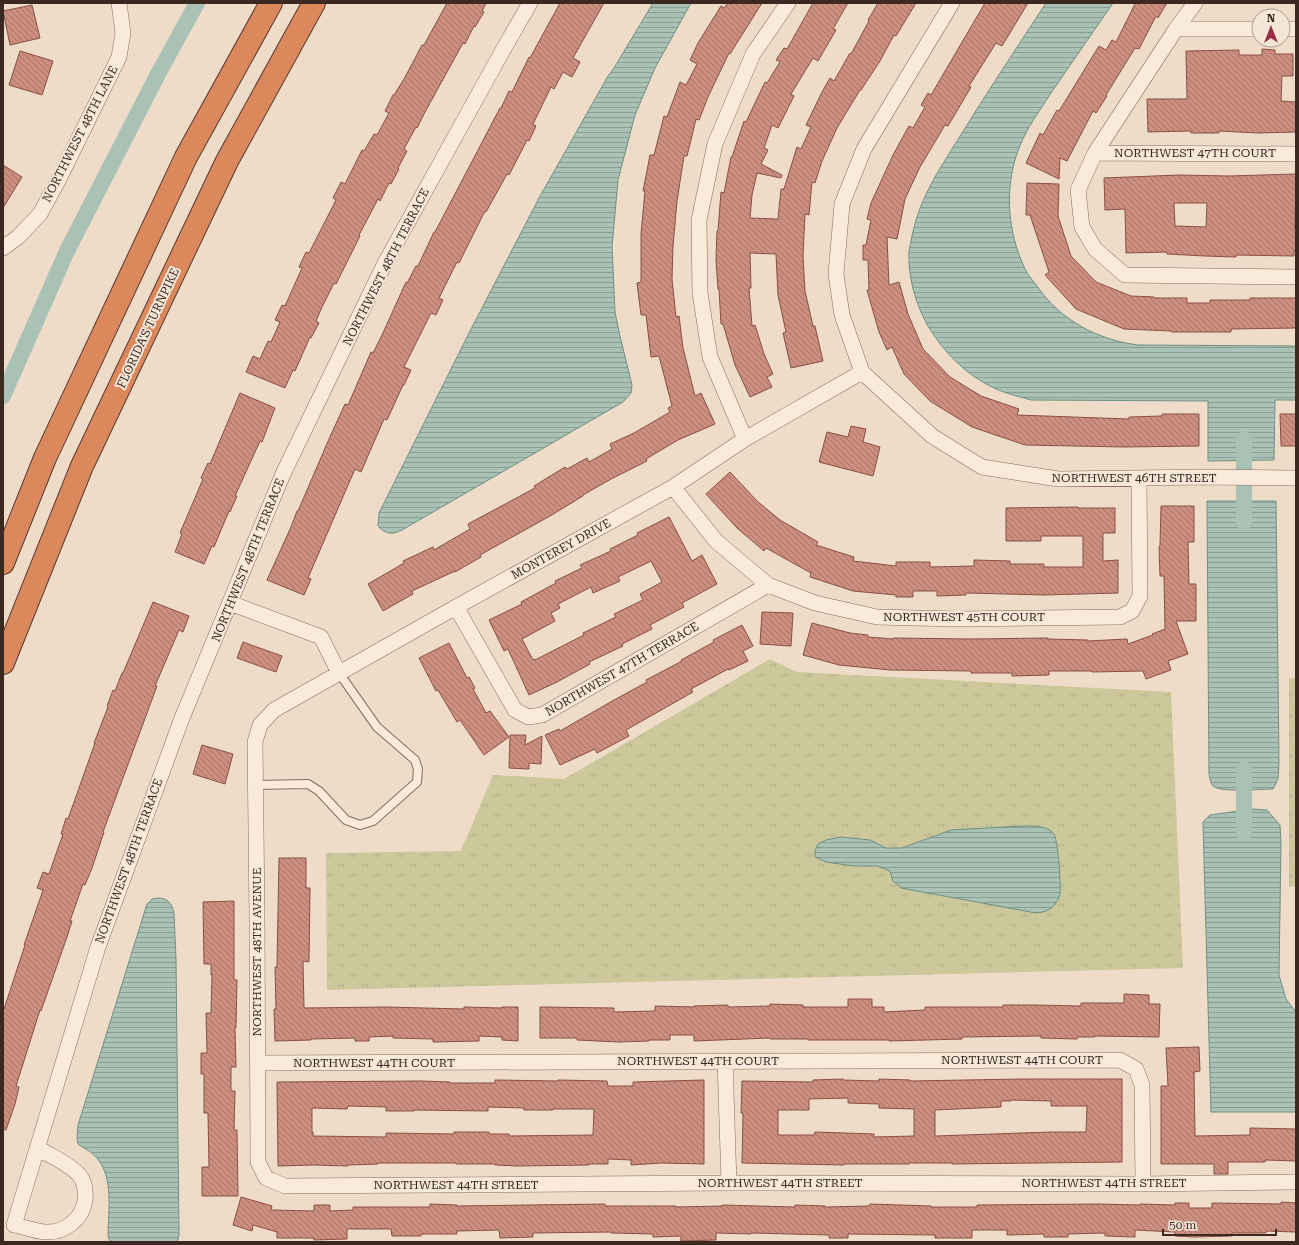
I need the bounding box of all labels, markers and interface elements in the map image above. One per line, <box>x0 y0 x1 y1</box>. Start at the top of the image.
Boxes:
north arrow <box>1251 8 1291 48</box>
text: N <box>1267 12 1276 25</box>
street label: NORTHWEST 48TH LANE <box>39 63 121 205</box>
street label: NORTHWEST 47TH COURT <box>1114 146 1276 160</box>
street label: NORTHWEST 48TH TERRACE <box>340 186 432 348</box>
street label: FLORIDA'S TURNPIKE <box>114 266 182 390</box>
street label: NORTHWEST 46TH STREET <box>1052 471 1216 485</box>
street label: NORTHWEST 48TH TERRACE <box>209 476 287 644</box>
street label: MONTEREY DRIVE <box>509 516 613 582</box>
street label: NORTHWEST 45TH COURT <box>883 610 1045 624</box>
street label: NORTHWEST 47TH TERRACE <box>543 619 701 719</box>
street label: NORTHWEST 48TH TERRACE <box>92 776 166 946</box>
street label: NORTHWEST 48TH AVENUE <box>250 868 264 1036</box>
street label: NORTHWEST 44TH COURT <box>941 1053 1103 1067</box>
street label: NORTHWEST 44TH COURT <box>617 1054 779 1068</box>
street label: NORTHWEST 44TH COURT <box>293 1056 455 1070</box>
street label: NORTHWEST 44TH STREET <box>698 1176 862 1190</box>
street label: NORTHWEST 44TH STREET <box>1022 1176 1186 1190</box>
street label: NORTHWEST 44TH STREET <box>374 1178 538 1192</box>
scale bar <box>1163 1211 1276 1237</box>
text: 50 m <box>1169 1218 1196 1232</box>

